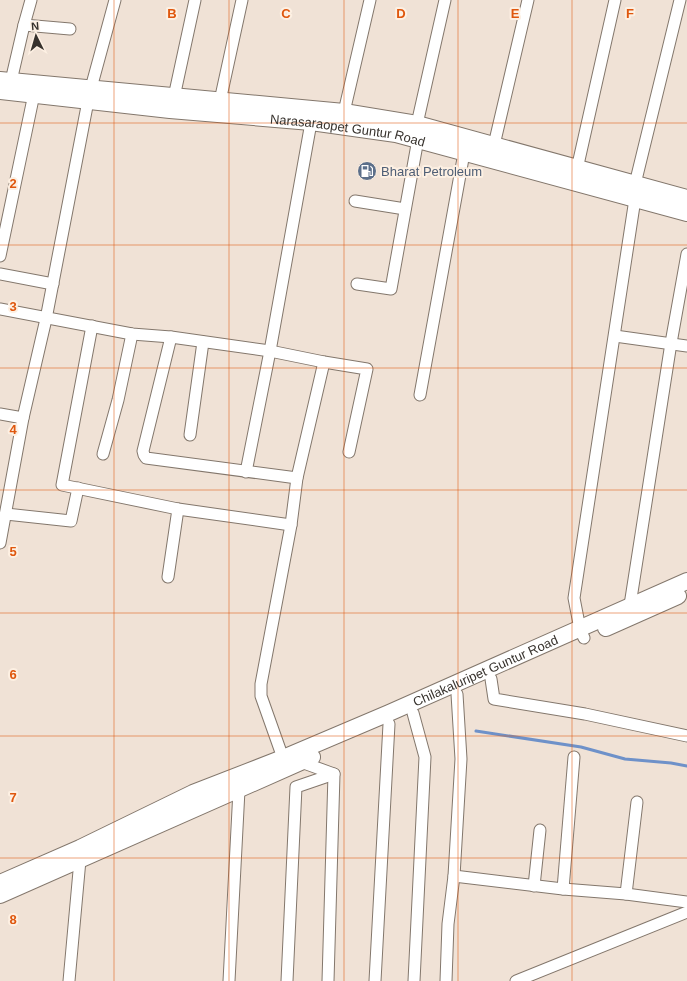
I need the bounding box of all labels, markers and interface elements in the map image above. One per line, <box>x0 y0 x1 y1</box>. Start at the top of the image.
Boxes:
text: B <box>167 6 177 21</box>
text: C <box>281 6 291 21</box>
text: D <box>396 6 406 21</box>
text: E <box>511 6 520 21</box>
text: F <box>626 6 634 21</box>
north arrow <box>16 16 56 56</box>
text: N <box>31 20 40 32</box>
street label: Narasaraopet Guntur Road <box>269 111 427 149</box>
fuel station icon: Bharat Petroleum <box>356 160 378 182</box>
place label: Bharat Petroleum <box>381 164 482 179</box>
text: 2 <box>9 176 17 191</box>
text: 3 <box>9 299 17 314</box>
text: 4 <box>9 422 17 437</box>
text: 5 <box>9 544 17 559</box>
street label: Chilakaluripet Guntur Road <box>410 632 560 709</box>
text: 6 <box>9 667 17 682</box>
text: 7 <box>9 790 17 805</box>
text: 8 <box>9 912 17 927</box>

